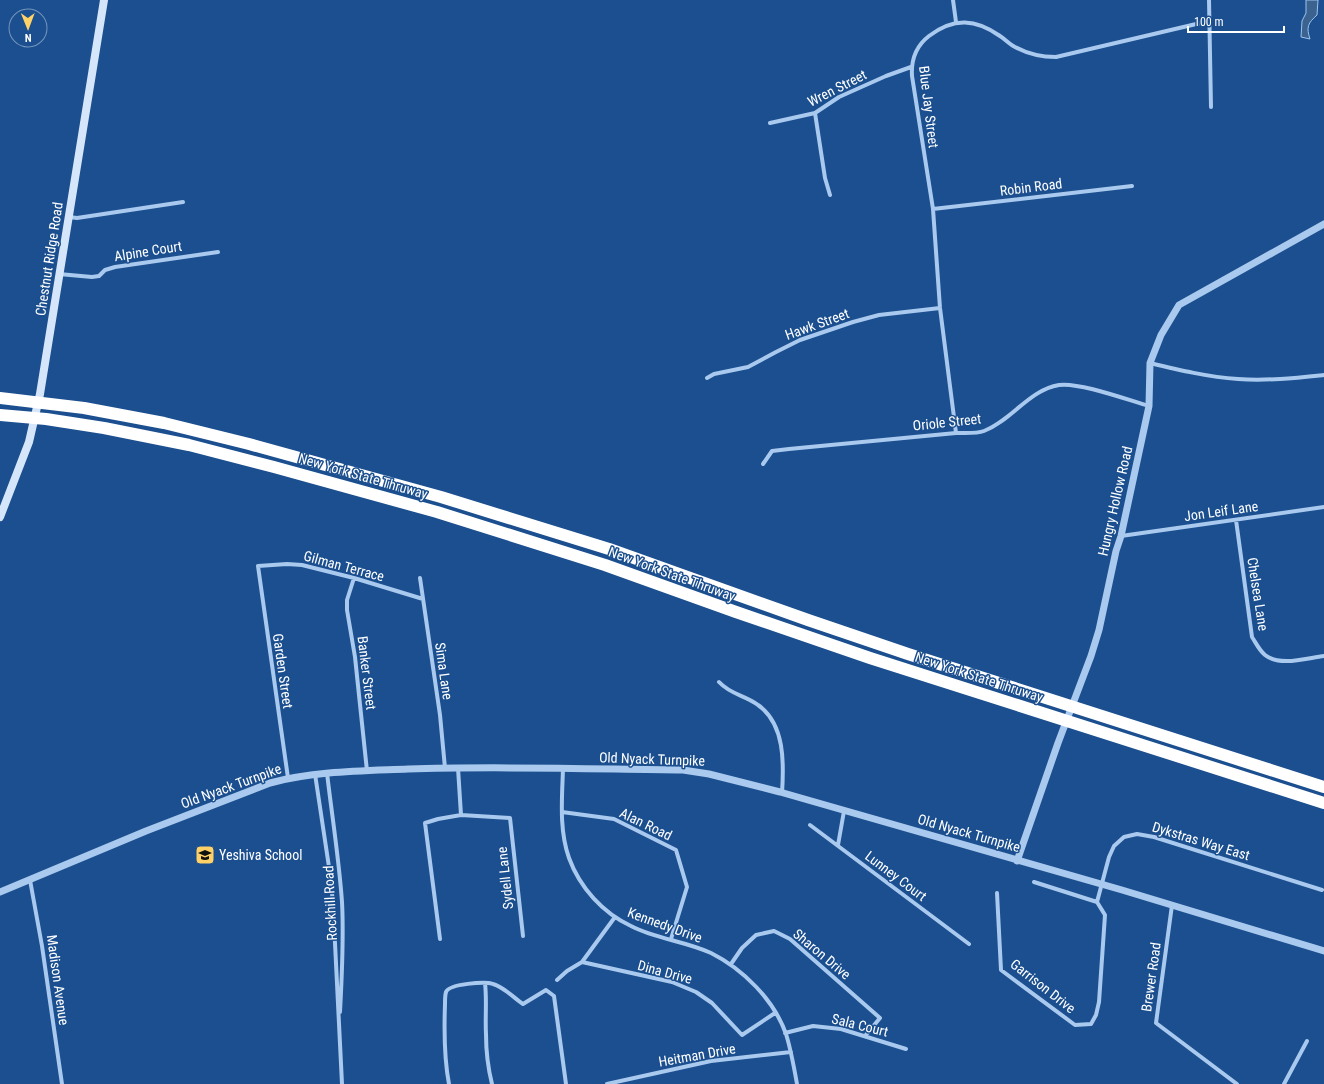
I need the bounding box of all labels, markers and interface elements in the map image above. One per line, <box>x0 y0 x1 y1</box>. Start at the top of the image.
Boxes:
north arrow <box>8 8 48 48</box>
scale bar <box>1188 8 1284 34</box>
text: 100 m <box>1194 15 1224 29</box>
text: N <box>24 31 32 44</box>
street label: Blue Jay Street <box>916 65 942 149</box>
street label: Wren Street <box>805 66 869 110</box>
street label: Robin Road <box>999 175 1063 199</box>
street label: Chestnut Ridge Road <box>32 201 66 317</box>
street label: Alpine Court <box>113 238 183 264</box>
street label: Hawk Street <box>783 305 851 343</box>
street label: Oriole Street <box>912 410 982 434</box>
street label: Hungry Hollow Road <box>1095 445 1135 557</box>
street label: New York State Thruway <box>297 450 430 502</box>
street label: Jon Leif Lane <box>1183 498 1259 524</box>
street label: New York State Thruway <box>606 544 738 604</box>
street label: Gilman Terrace <box>302 548 386 585</box>
street label: Chelsea Lane <box>1244 556 1272 632</box>
street label: Garden Street <box>270 633 296 709</box>
street label: Banker Street <box>355 635 379 711</box>
street label: Sima Lane <box>432 641 456 701</box>
street label: New York State Thruway <box>913 649 1045 705</box>
street label: Old Nyack Turnpike <box>599 749 706 769</box>
street label: Old Nyack Turnpike <box>178 760 284 812</box>
street label: Alan Road <box>617 805 675 843</box>
street label: Old Nyack Turnpike <box>916 811 1023 855</box>
street label: Dykstras Way East <box>1150 819 1252 863</box>
school or university icon: Yeshiva School <box>194 844 216 866</box>
street label: Sydell Lane <box>494 845 516 910</box>
place label: Yeshiva School <box>219 847 302 863</box>
street label: Lunney Court <box>862 848 930 904</box>
street label: Rockhill Road <box>320 865 340 941</box>
street label: Kennedy Drive <box>626 904 705 946</box>
street label: Sharon Drive <box>790 925 854 983</box>
street label: Madison Avenue <box>44 934 72 1027</box>
street label: Brewer Road <box>1138 941 1164 1013</box>
street label: Garrison Drive <box>1007 956 1079 1017</box>
street label: Dina Drive <box>636 957 694 987</box>
street label: Sala Court <box>830 1010 890 1040</box>
street label: Heitman Drive <box>657 1040 737 1070</box>

